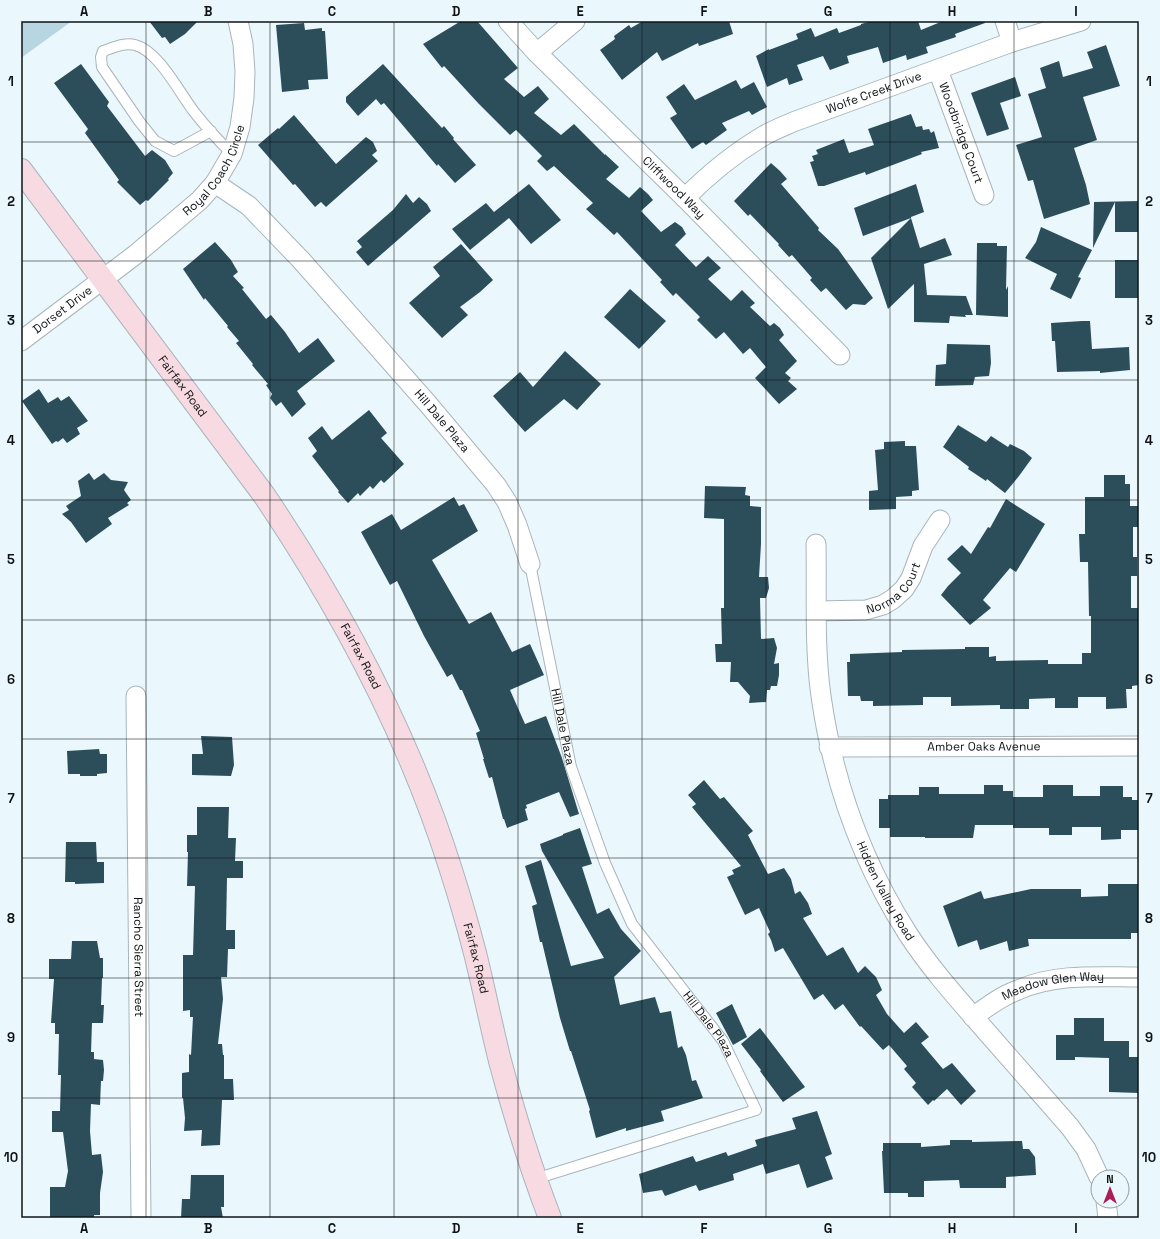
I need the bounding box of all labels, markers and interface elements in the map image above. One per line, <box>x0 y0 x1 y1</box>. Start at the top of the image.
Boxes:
text: A <box>80 3 89 20</box>
text: B <box>204 3 213 20</box>
text: C <box>328 3 336 20</box>
text: D <box>452 3 461 20</box>
text: E <box>576 3 584 20</box>
text: F <box>701 3 708 20</box>
text: G <box>824 3 832 20</box>
text: H <box>948 3 956 20</box>
text: I <box>1074 3 1078 20</box>
street label: Wolfe Creek Drive <box>824 68 924 117</box>
text: 1 <box>8 73 14 90</box>
text: 1 <box>1146 73 1152 90</box>
street label: Woodbridge Court <box>935 80 987 186</box>
street label: Royal Coach Circle <box>179 123 248 219</box>
street label: Cliffwood Way <box>639 153 709 222</box>
text: 2 <box>7 193 15 210</box>
text: 2 <box>1145 193 1153 210</box>
street label: Dorset Drive <box>30 282 95 337</box>
text: 3 <box>7 312 15 329</box>
text: 3 <box>1145 312 1153 329</box>
street label: Fairfax Road <box>155 352 211 420</box>
street label: Hill Dale Plaza <box>411 386 473 456</box>
text: 4 <box>7 432 15 449</box>
text: 4 <box>1145 432 1153 449</box>
text: 5 <box>7 551 15 568</box>
text: 5 <box>1145 551 1153 568</box>
street label: Norma Court <box>864 560 924 618</box>
street label: Fairfax Road <box>337 620 385 692</box>
text: 6 <box>7 671 15 688</box>
text: 6 <box>1145 671 1153 688</box>
street label: Hill Dale Plaza <box>547 687 578 767</box>
street label: Amber Oaks Avenue <box>927 738 1041 755</box>
text: 7 <box>7 790 15 807</box>
text: 7 <box>1145 790 1153 807</box>
street label: Hidden Valley Road <box>853 839 918 944</box>
street label: Rancho Sierra Street <box>130 897 147 1017</box>
text: 8 <box>7 910 15 927</box>
text: 8 <box>1145 910 1153 927</box>
street label: Fairfax Road <box>459 921 492 995</box>
street label: Meadow Glen Way <box>999 969 1104 1004</box>
street label: Hill Dale Plaza <box>679 988 738 1060</box>
text: 9 <box>7 1029 15 1046</box>
text: 9 <box>1145 1029 1153 1046</box>
text: 10 <box>4 1149 18 1166</box>
text: 10 <box>1142 1149 1156 1166</box>
north arrow <box>1090 1169 1130 1209</box>
text: N <box>1106 1172 1114 1186</box>
text: A <box>80 1220 89 1237</box>
text: B <box>204 1220 213 1237</box>
text: C <box>328 1220 336 1237</box>
text: D <box>452 1220 461 1237</box>
text: E <box>576 1220 584 1237</box>
text: F <box>701 1220 708 1237</box>
text: G <box>824 1220 832 1237</box>
text: H <box>948 1220 956 1237</box>
text: I <box>1074 1220 1078 1237</box>

